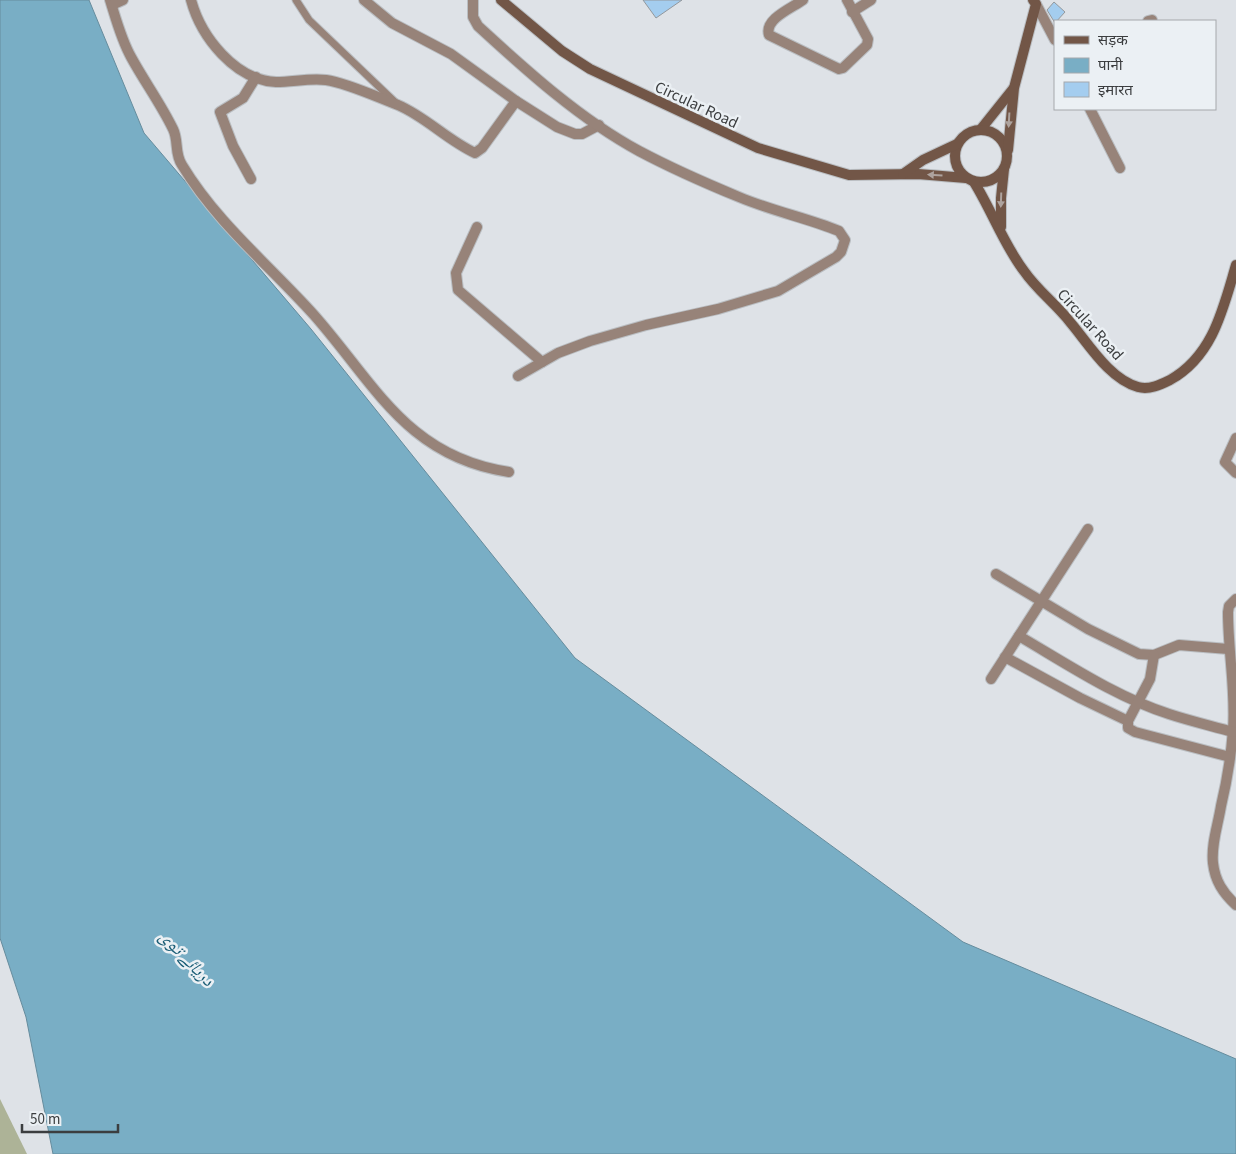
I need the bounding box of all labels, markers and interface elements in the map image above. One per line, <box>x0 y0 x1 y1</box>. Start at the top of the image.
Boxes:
legend <box>1054 20 1216 110</box>
text: सड़क <box>1098 30 1128 51</box>
text: पानी <box>1098 55 1124 76</box>
street label: Circular Road <box>651 76 742 134</box>
text: इमारत <box>1098 80 1133 101</box>
one-way arrow <box>1005 112 1013 128</box>
one-way arrow <box>926 171 942 179</box>
one-way arrow <box>997 192 1005 208</box>
street label: Circular Road <box>1052 284 1128 365</box>
water label: دریائے توی <box>154 925 220 992</box>
scale bar <box>22 1102 119 1134</box>
text: 50 m <box>30 1109 60 1130</box>

